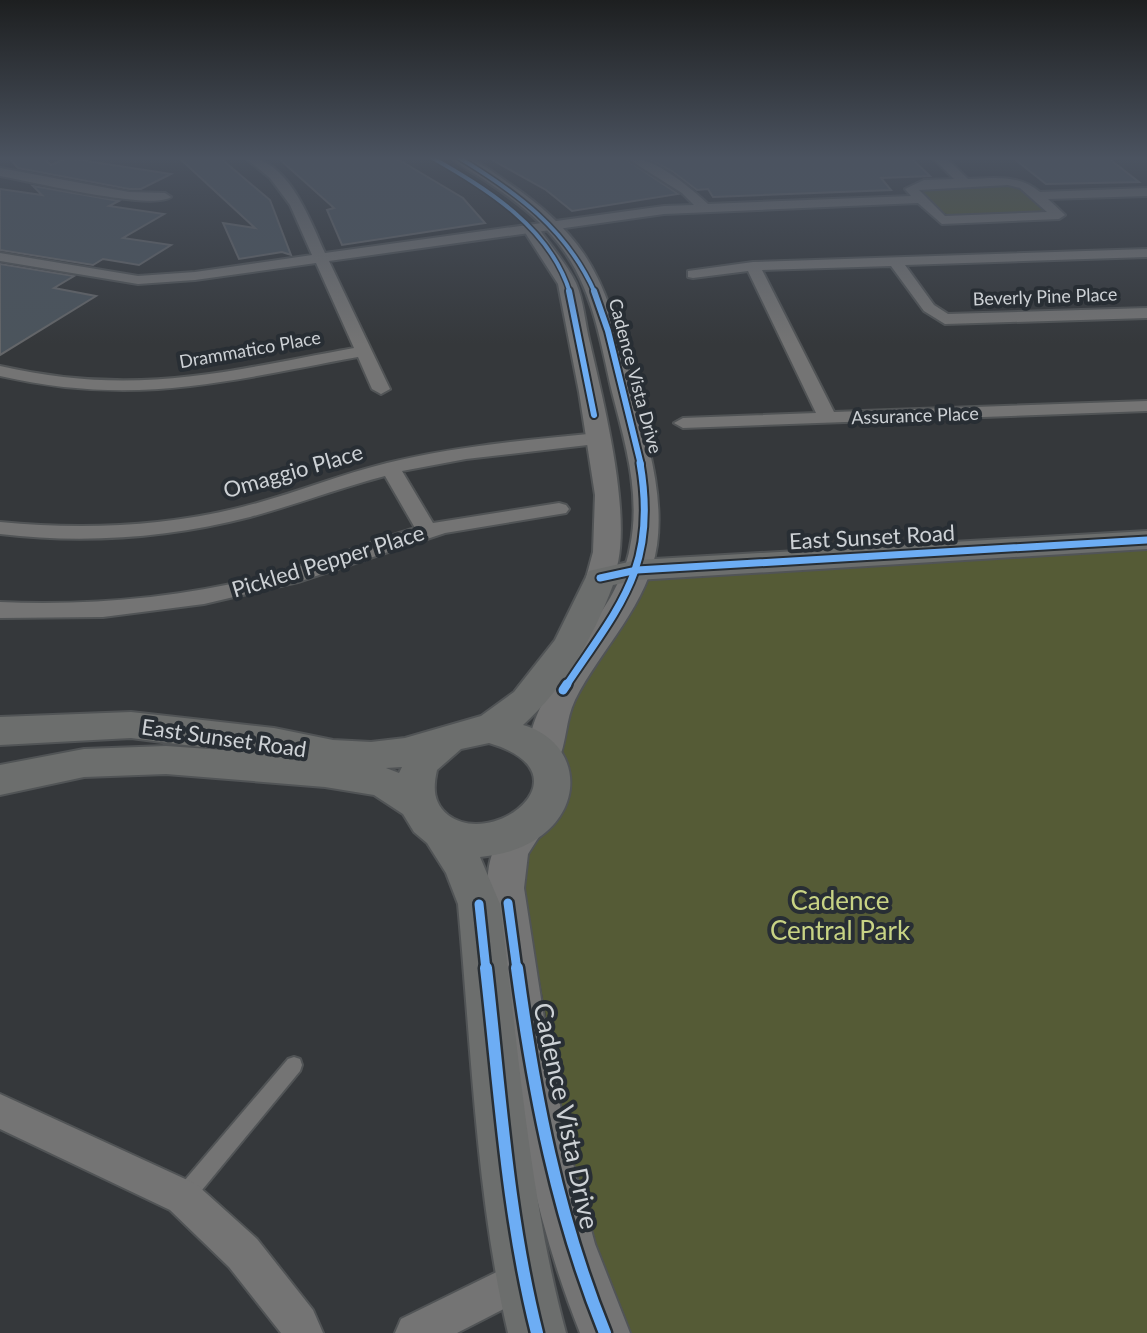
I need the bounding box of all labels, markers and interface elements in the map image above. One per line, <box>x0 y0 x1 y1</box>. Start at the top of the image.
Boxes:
street label: Beverly Pine Place <box>972 282 1118 310</box>
street label: Cadence Vista Drive <box>605 296 667 456</box>
street label: Drammatico Place <box>177 326 322 372</box>
street label: Assurance Place <box>851 402 979 428</box>
street label: Omaggio Place <box>220 438 366 503</box>
street label: Pickled Pepper Place <box>228 518 427 603</box>
street label: East Sunset Road <box>788 519 956 554</box>
street label: East Sunset Road <box>140 713 308 762</box>
park label: Cadence Central Park <box>770 884 911 946</box>
street label: Cadence Vista Drive <box>527 1000 607 1232</box>

